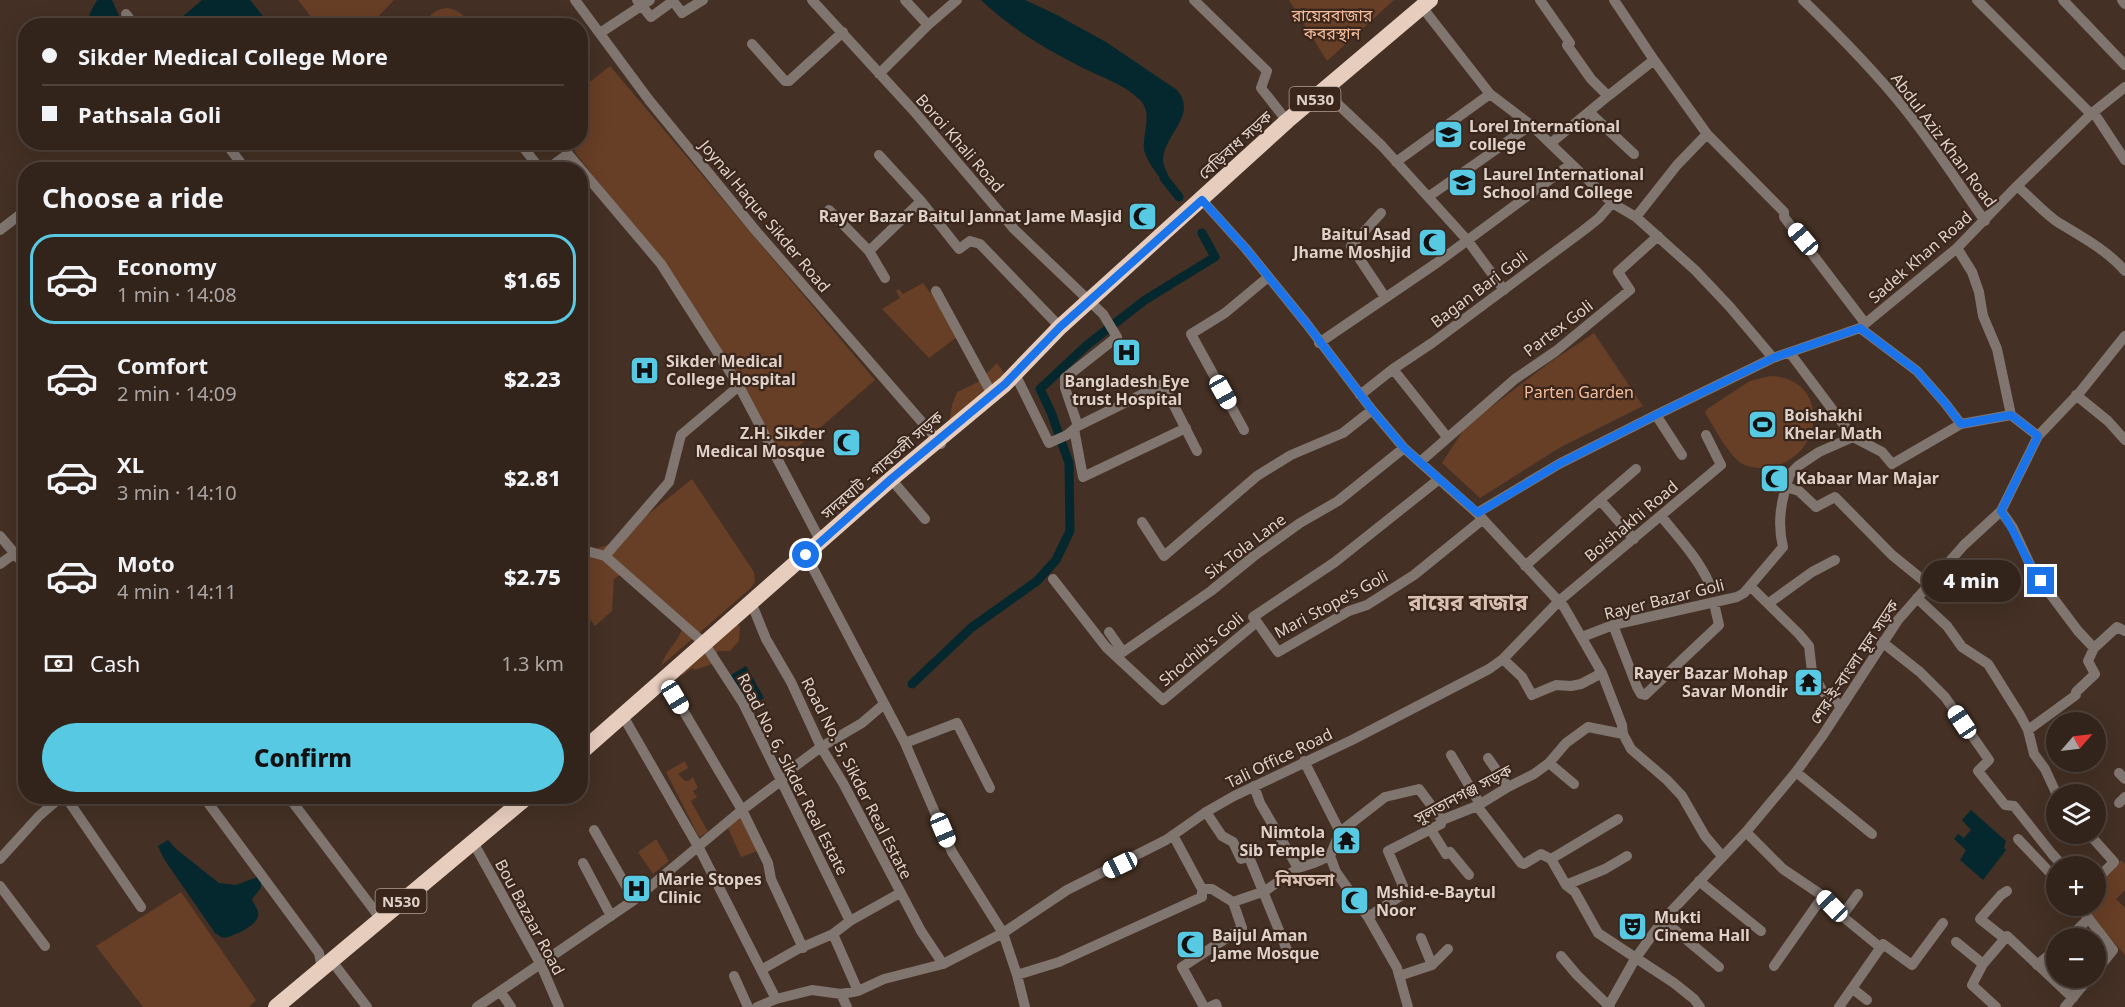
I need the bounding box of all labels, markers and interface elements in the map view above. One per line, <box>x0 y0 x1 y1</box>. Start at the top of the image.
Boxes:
park label: রায়েরবাজার কবরস্থান <box>1291 4 1373 44</box>
text: Sikder Medical College More <box>78 41 388 71</box>
street label: Abdul Aziz Khan Road <box>1886 68 2002 212</box>
road number: N530 <box>1290 87 1340 111</box>
street label: Boroi Khali Road <box>911 89 1009 197</box>
text: Pathsala Goli <box>78 99 221 129</box>
street label: বেড়িবাধ সড়ক <box>1193 105 1278 184</box>
place label: Lorel International college <box>1469 115 1620 155</box>
school or university icon: Lorel International college <box>1432 119 1464 151</box>
street label: Joynal Haque Sikder Road <box>693 134 835 297</box>
place label: Laurel International School and College <box>1483 163 1644 203</box>
school or university icon: Laurel International School and College <box>1446 167 1478 199</box>
text: Choose a ride <box>42 179 224 216</box>
mosque icon: Rayer Bazar Baitul Jannat Jame Masjid <box>1127 200 1159 232</box>
place label: Rayer Bazar Baitul Jannat Jame Masjid <box>819 205 1122 227</box>
street label: Sadek Khan Road <box>1864 206 1976 308</box>
car <box>1785 219 1821 259</box>
place label: Baitul Asad Jhame Moshjid <box>1291 223 1411 263</box>
mosque icon: Baitul Asad Jhame Moshjid <box>1416 227 1448 259</box>
street label: Bagan Bari Goli <box>1426 245 1532 333</box>
text: Economy <box>117 251 216 281</box>
icon: car <box>45 252 99 306</box>
text: $1.65 <box>504 264 561 294</box>
text: 1 min · 14:08 <box>117 281 237 308</box>
street label: Partex Goli <box>1519 295 1597 361</box>
hospital icon: Bangladesh Eye trust Hospital <box>1111 337 1143 369</box>
text: Comfort <box>117 350 208 380</box>
place label: Sikder Medical College Hospital <box>666 350 796 390</box>
icon: car <box>45 351 99 405</box>
hospital icon: Sikder Medical College Hospital <box>629 354 661 386</box>
text: $2.23 <box>504 363 561 393</box>
place label: Bangladesh Eye trust Hospital <box>1065 370 1190 410</box>
car <box>1206 372 1240 412</box>
text: 2 min · 14:09 <box>117 380 237 407</box>
park label: Parten Garden <box>1524 381 1634 403</box>
place label: Boishakhi Khelar Math <box>1784 404 1882 444</box>
street label: সদরঘাট - গাবতলী সড়ক <box>816 405 948 525</box>
sports icon: Boishakhi Khelar Math <box>1747 408 1779 440</box>
place label: Z.H. Sikder Medical Mosque <box>696 422 825 462</box>
mosque icon: Z.H. Sikder Medical Mosque <box>830 426 862 458</box>
text: XL <box>117 449 144 479</box>
icon: car <box>45 450 99 504</box>
text: $2.81 <box>504 462 561 492</box>
mosque icon: Kabaar Mar Majar <box>1759 462 1791 494</box>
place label: Kabaar Mar Majar <box>1796 467 1939 489</box>
street label: Boishakhi Road <box>1580 475 1682 567</box>
text: 3 min · 14:10 <box>117 479 237 506</box>
street label: Six Tola Lane <box>1200 508 1290 584</box>
route start <box>792 541 819 568</box>
text: Moto <box>117 548 175 578</box>
icon: car <box>45 549 99 603</box>
callout: 4 min <box>1921 560 2020 602</box>
text: $2.75 <box>504 561 561 591</box>
street label: Mari Stope's Goli <box>1270 565 1392 643</box>
text: 4 min <box>1944 567 1999 594</box>
route end <box>2027 567 2054 594</box>
street label: Rayer Bazar Goli <box>1602 573 1726 625</box>
text: 4 min · 14:11 <box>117 578 237 605</box>
district label: রায়ের বাজার <box>1407 586 1529 616</box>
street label: শের-ই-বাংলা মূল সড়ক <box>1804 595 1904 728</box>
street label: Shochib's Goli <box>1154 607 1248 691</box>
icon: cash <box>42 647 75 680</box>
text: Cash <box>90 648 140 678</box>
text: 1.3 km <box>501 650 564 677</box>
place label: Rayer Bazar Mohap Savar Mondir <box>1634 662 1788 702</box>
temple icon: Rayer Bazar Mohap Savar Mondir <box>1793 666 1825 698</box>
street label: Road No. 6, Sikder Real Estate <box>732 669 854 879</box>
street label: Road No. 5, Sikder Real Estate <box>796 673 918 883</box>
car <box>658 677 692 717</box>
car <box>1944 702 1980 742</box>
north arrow <box>2046 712 2106 772</box>
map controls <box>2046 712 2106 988</box>
button: Confirm <box>42 723 564 792</box>
street label: Tali Office Road <box>1222 723 1336 793</box>
street label: সুলতানগঞ্জ সড়ক <box>1409 758 1517 829</box>
button: layers <box>2046 784 2106 844</box>
car <box>928 810 958 850</box>
place label: Nimtola Sib Temple <box>1239 821 1325 861</box>
temple icon: Nimtola Sib Temple <box>1330 825 1362 857</box>
car <box>1100 849 1140 881</box>
street label: Bou Bazaar Road <box>490 855 570 979</box>
button: + <box>2046 856 2106 916</box>
district label: নিমতলা <box>1275 867 1335 891</box>
place label: Marie Stopes Clinic <box>658 868 762 908</box>
hospital icon: Marie Stopes Clinic <box>621 872 653 904</box>
place label: Mshid-e-Baytul Noor <box>1376 881 1496 921</box>
mosque icon: Mshid-e-Baytul Noor <box>1339 885 1371 917</box>
car <box>1813 887 1851 925</box>
road number: N530 <box>376 889 426 913</box>
place label: Mukti Cinema Hall <box>1654 906 1750 946</box>
theatre icon: Mukti Cinema Hall <box>1617 910 1649 942</box>
place label: Baijul Aman Jame Mosque <box>1210 924 1319 964</box>
mosque icon: Baijul Aman Jame Mosque <box>1175 928 1207 960</box>
button: − <box>2046 928 2106 988</box>

